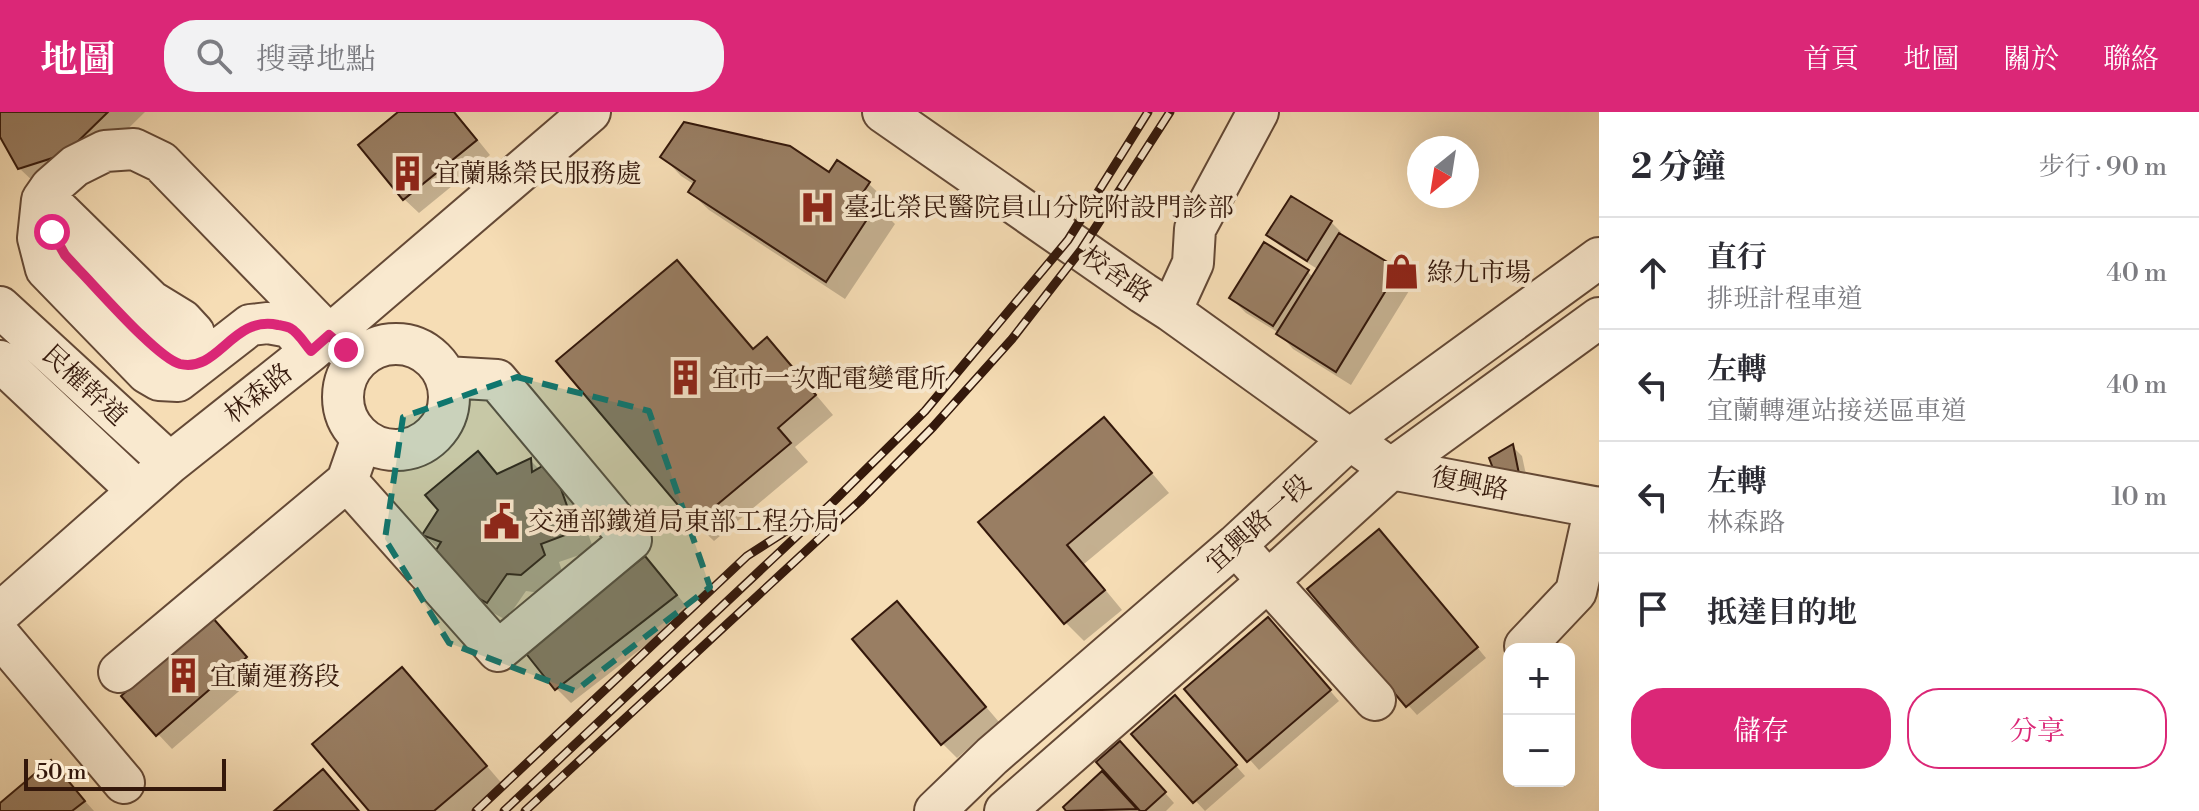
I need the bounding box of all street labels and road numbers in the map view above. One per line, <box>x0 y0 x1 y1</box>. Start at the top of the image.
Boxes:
street label: 校舍路 <box>1075 240 1158 310</box>
street label: 民權幹道 <box>35 339 133 433</box>
street label: 林森路 <box>218 357 299 431</box>
street label: 復興路 <box>1428 461 1511 507</box>
street label: 宜興路一段 <box>1200 468 1318 579</box>

